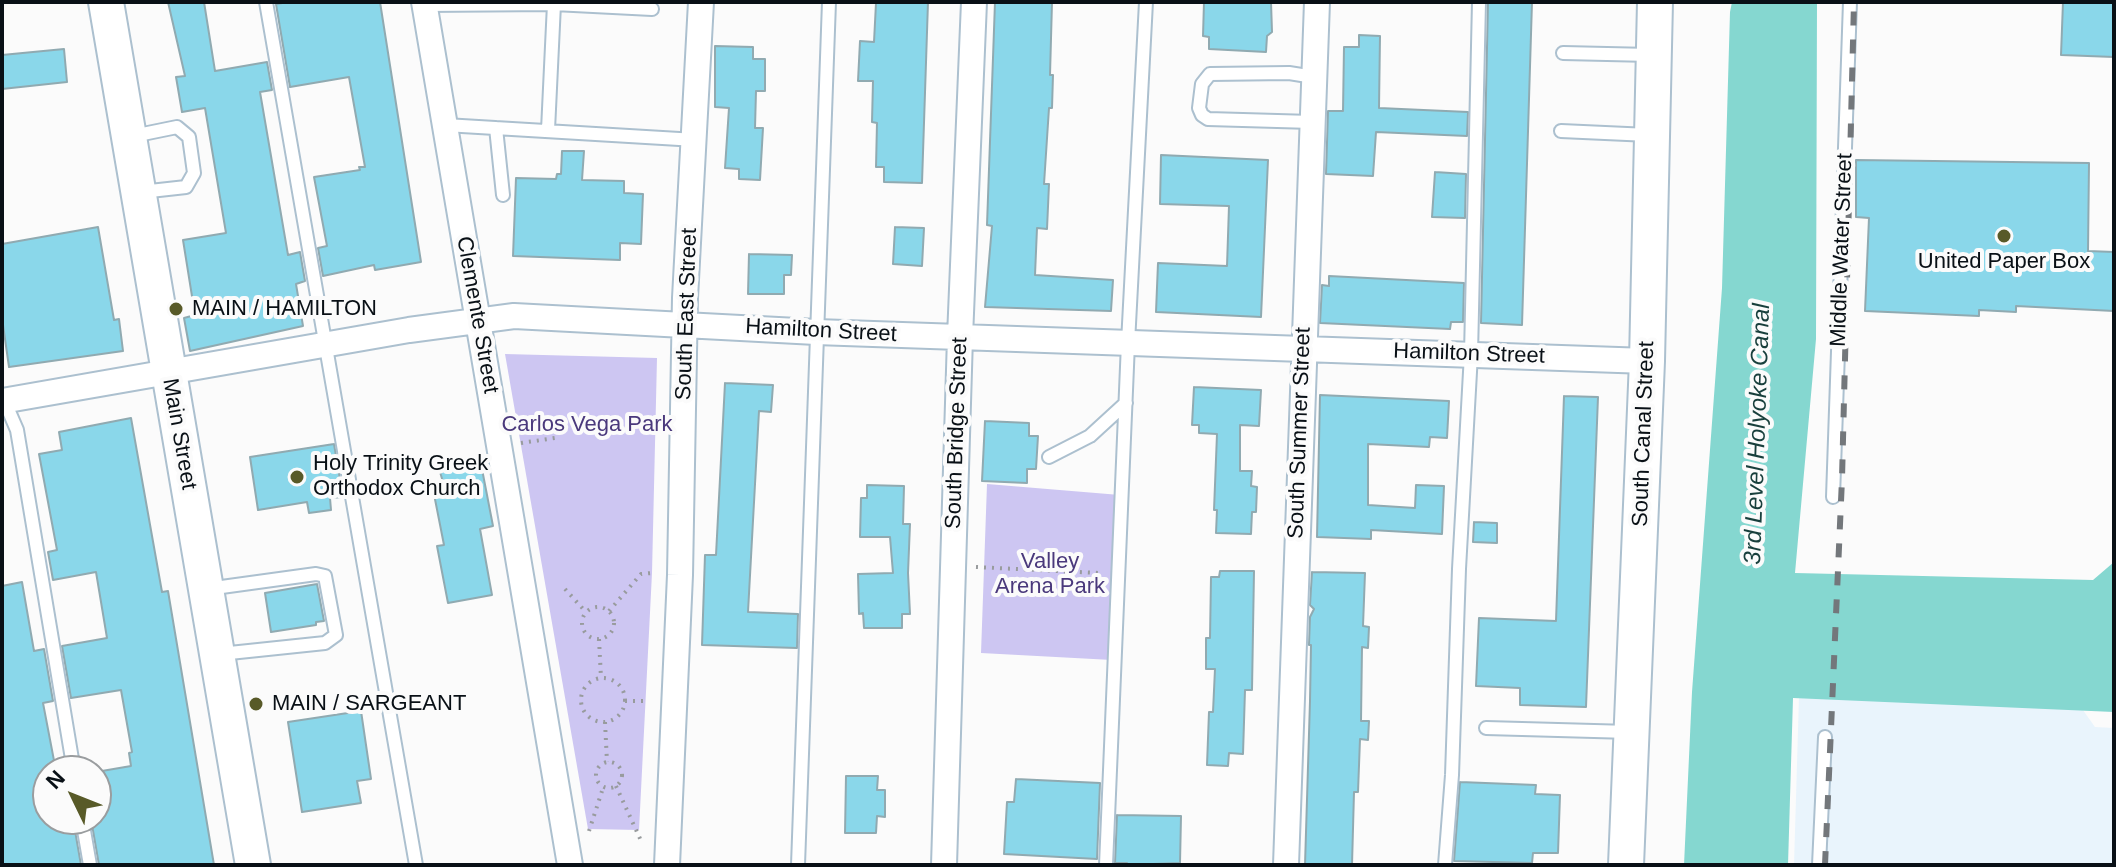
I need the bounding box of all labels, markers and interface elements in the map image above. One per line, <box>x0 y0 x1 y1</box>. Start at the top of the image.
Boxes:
street label: Middle Water Street <box>1825 153 1859 347</box>
street label: South East Street <box>671 227 703 401</box>
marker: United Paper Box <box>1995 227 2013 245</box>
street label: Clemente Street <box>450 234 504 396</box>
place label: United Paper Box <box>1918 249 2090 275</box>
place label: MAIN / HAMILTON <box>192 296 377 322</box>
marker: MAIN / HAMILTON <box>167 300 185 318</box>
water label: 3rd Level Holyoke Canal <box>1739 303 1777 565</box>
street label: Hamilton Street <box>745 314 897 348</box>
street label: South Summer Street <box>1283 327 1317 539</box>
street label: South Bridge Street <box>940 337 974 529</box>
street label: Hamilton Street <box>1393 338 1545 370</box>
street label: South Canal Street <box>1628 341 1660 527</box>
street label: Main Street <box>156 376 202 492</box>
park label: Carlos Vega Park <box>501 412 673 438</box>
place label: Holy Trinity Greek Orthodox Church <box>313 451 488 502</box>
marker: Holy Trinity Greek Orthodox Church <box>288 468 306 486</box>
park label: Valley Arena Park <box>995 549 1105 600</box>
place label: MAIN / SARGEANT <box>272 691 466 717</box>
marker: MAIN / SARGEANT <box>247 695 265 713</box>
north arrow <box>32 755 112 835</box>
text: N <box>41 765 70 794</box>

